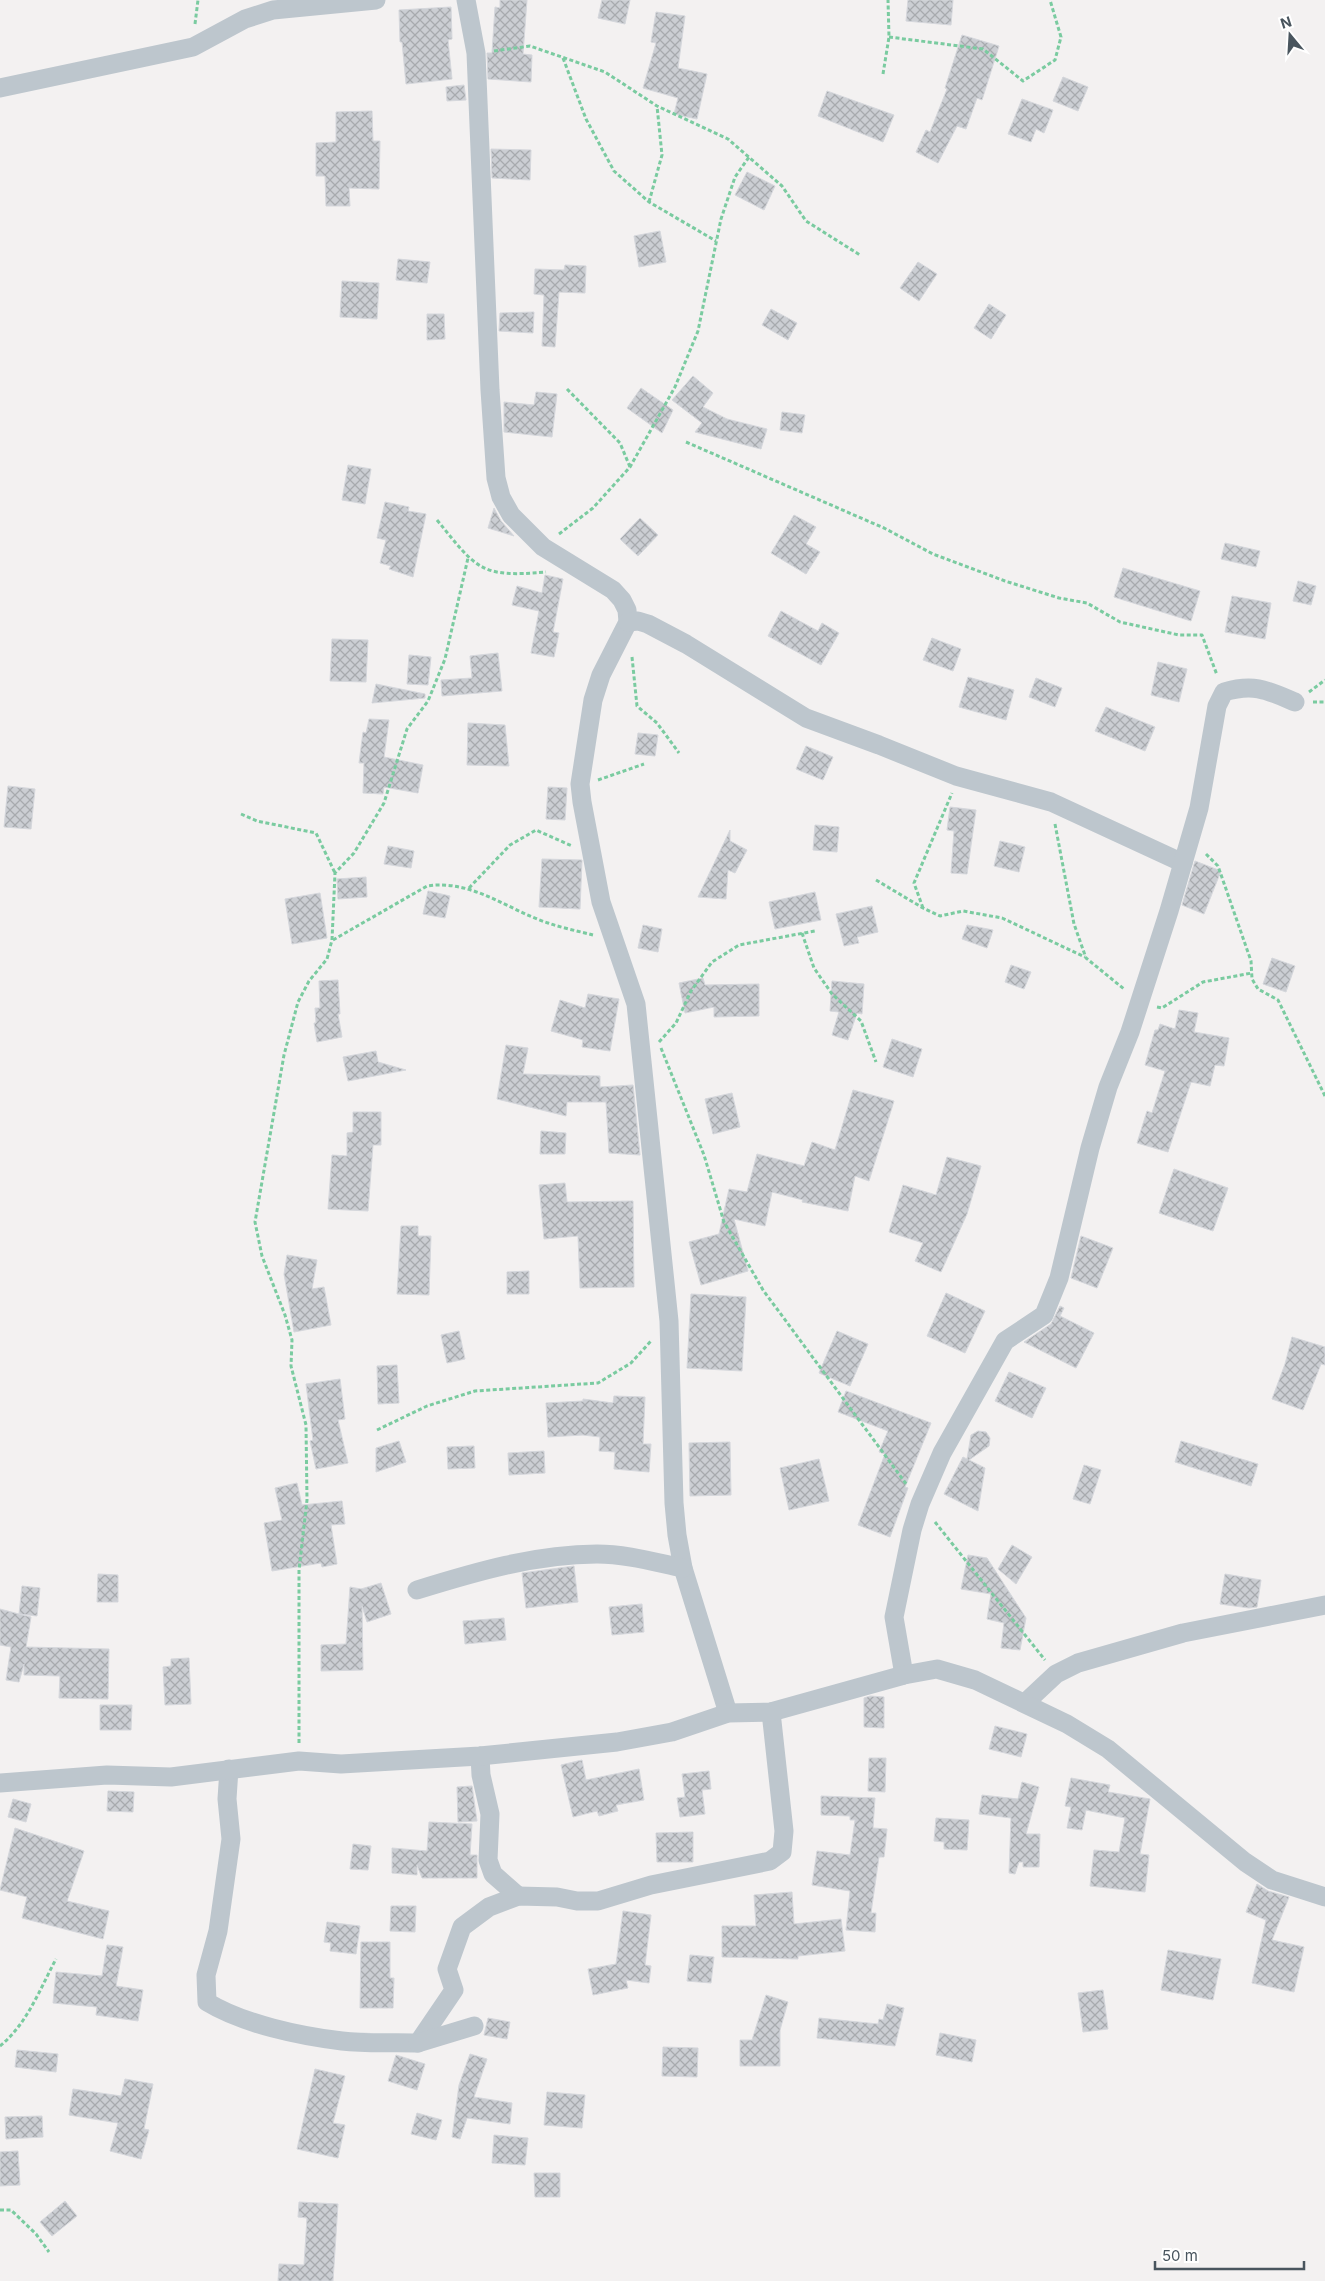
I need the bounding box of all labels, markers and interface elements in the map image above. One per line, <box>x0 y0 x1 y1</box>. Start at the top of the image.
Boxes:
north arrow <box>1265 10 1315 60</box>
text: N <box>1278 12 1294 32</box>
scale bar <box>1155 2238 1304 2270</box>
text: 50 m <box>1162 2246 1198 2265</box>

